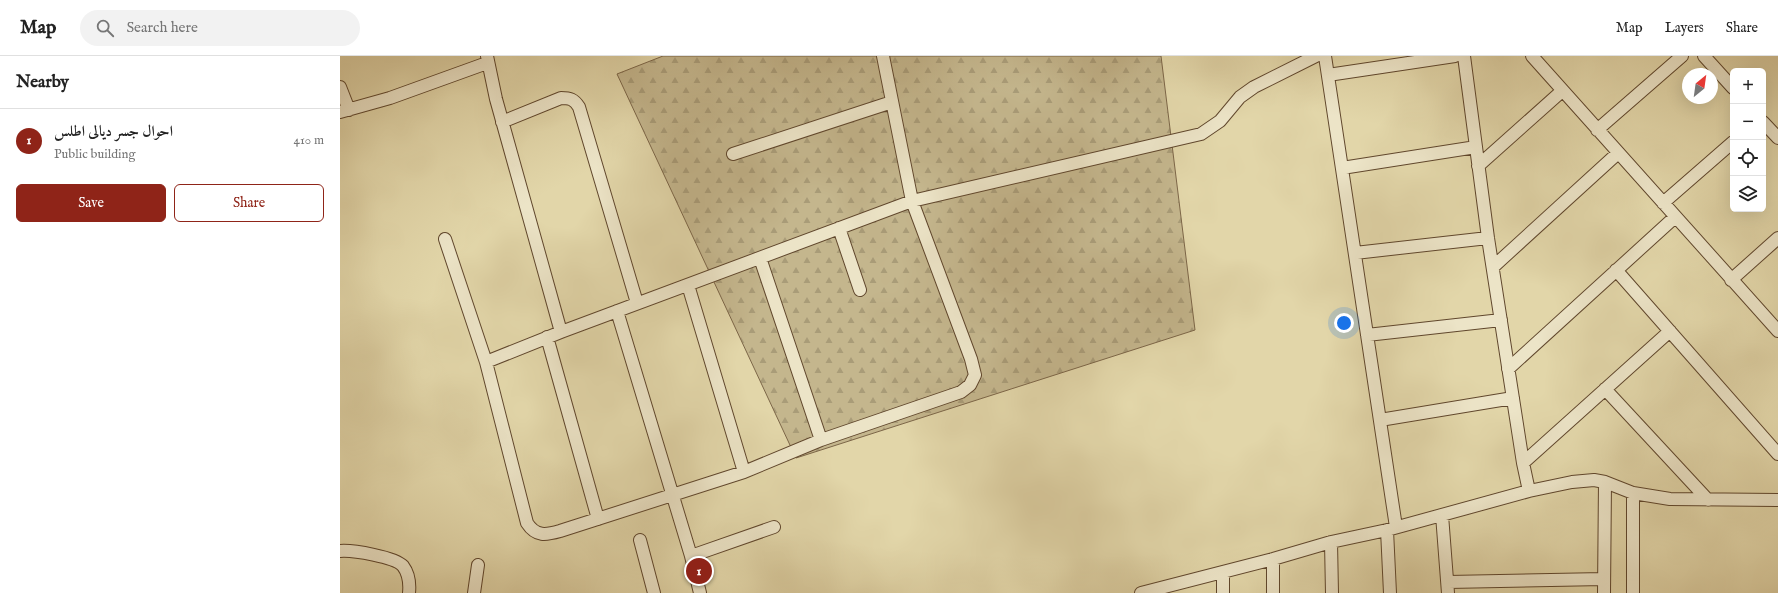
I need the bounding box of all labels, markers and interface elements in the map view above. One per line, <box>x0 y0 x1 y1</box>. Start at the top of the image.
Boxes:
search box <box>80 10 360 46</box>
text: Map <box>20 16 56 40</box>
icon: search <box>94 17 116 39</box>
text: Search here <box>126 18 198 37</box>
text: Map <box>1616 19 1643 37</box>
text: Layers <box>1665 19 1704 37</box>
text: Share <box>1726 19 1758 37</box>
north arrow <box>1682 68 1718 104</box>
map controls <box>1730 68 1766 212</box>
button: + <box>1730 68 1766 104</box>
text: Nearby <box>16 72 69 93</box>
button: − <box>1730 104 1766 140</box>
text: احوال جسر ديالى اطلس <box>54 122 173 141</box>
text: 1 <box>27 132 31 149</box>
text: 410 m <box>294 132 324 149</box>
button: locate <box>1730 140 1766 176</box>
text: Public building <box>54 146 136 163</box>
button: layers <box>1730 176 1766 212</box>
button: Save <box>16 184 166 222</box>
button: Share <box>174 184 324 222</box>
your location <box>1334 313 1354 333</box>
pin: 1 <box>686 556 712 586</box>

